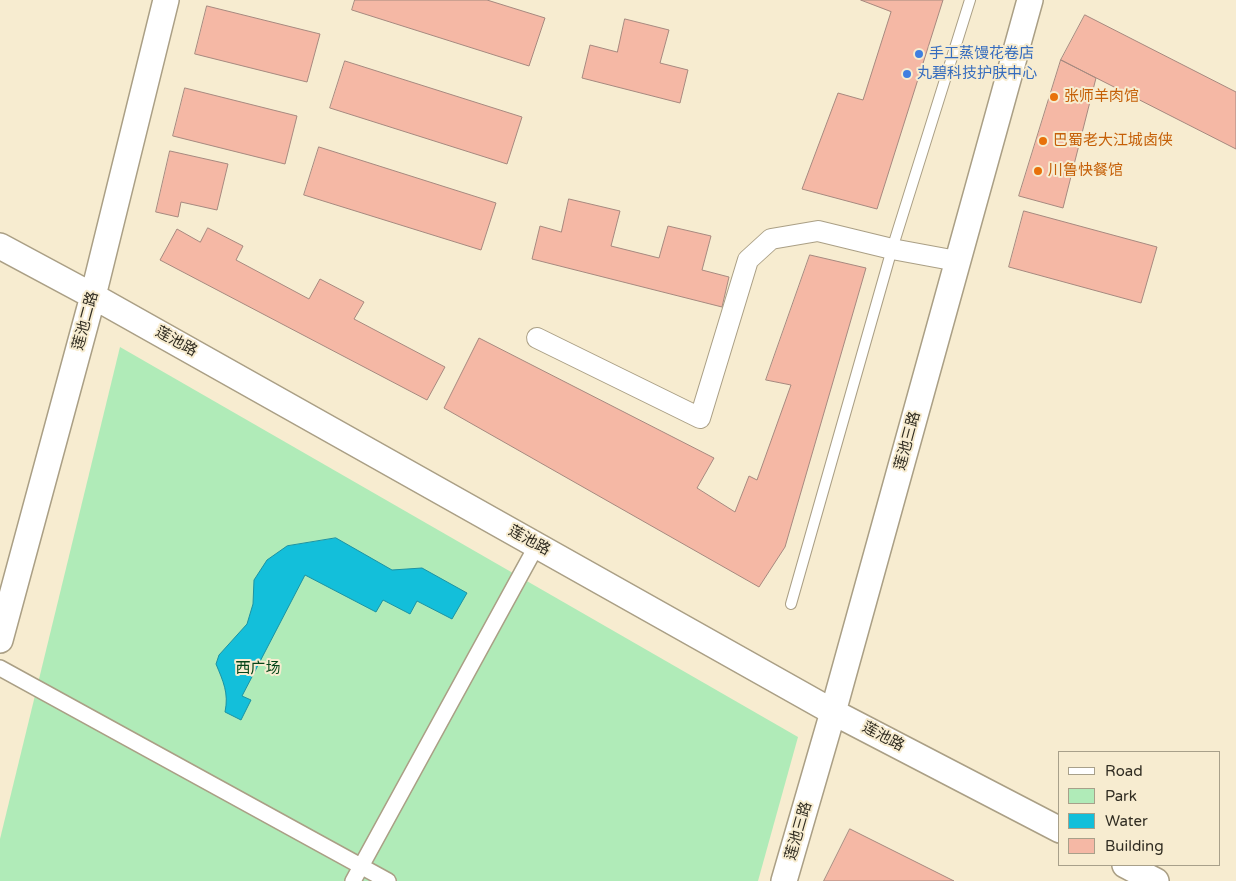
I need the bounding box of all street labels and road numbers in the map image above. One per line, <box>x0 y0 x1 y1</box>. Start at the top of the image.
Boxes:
street label: 莲池二路 <box>70 290 102 352</box>
street label: 莲池路 <box>152 323 200 361</box>
street label: 莲池三路 <box>892 410 924 472</box>
street label: 莲池路 <box>505 522 553 560</box>
street label: 莲池路 <box>859 718 907 756</box>
street label: 莲池三路 <box>782 800 816 862</box>

